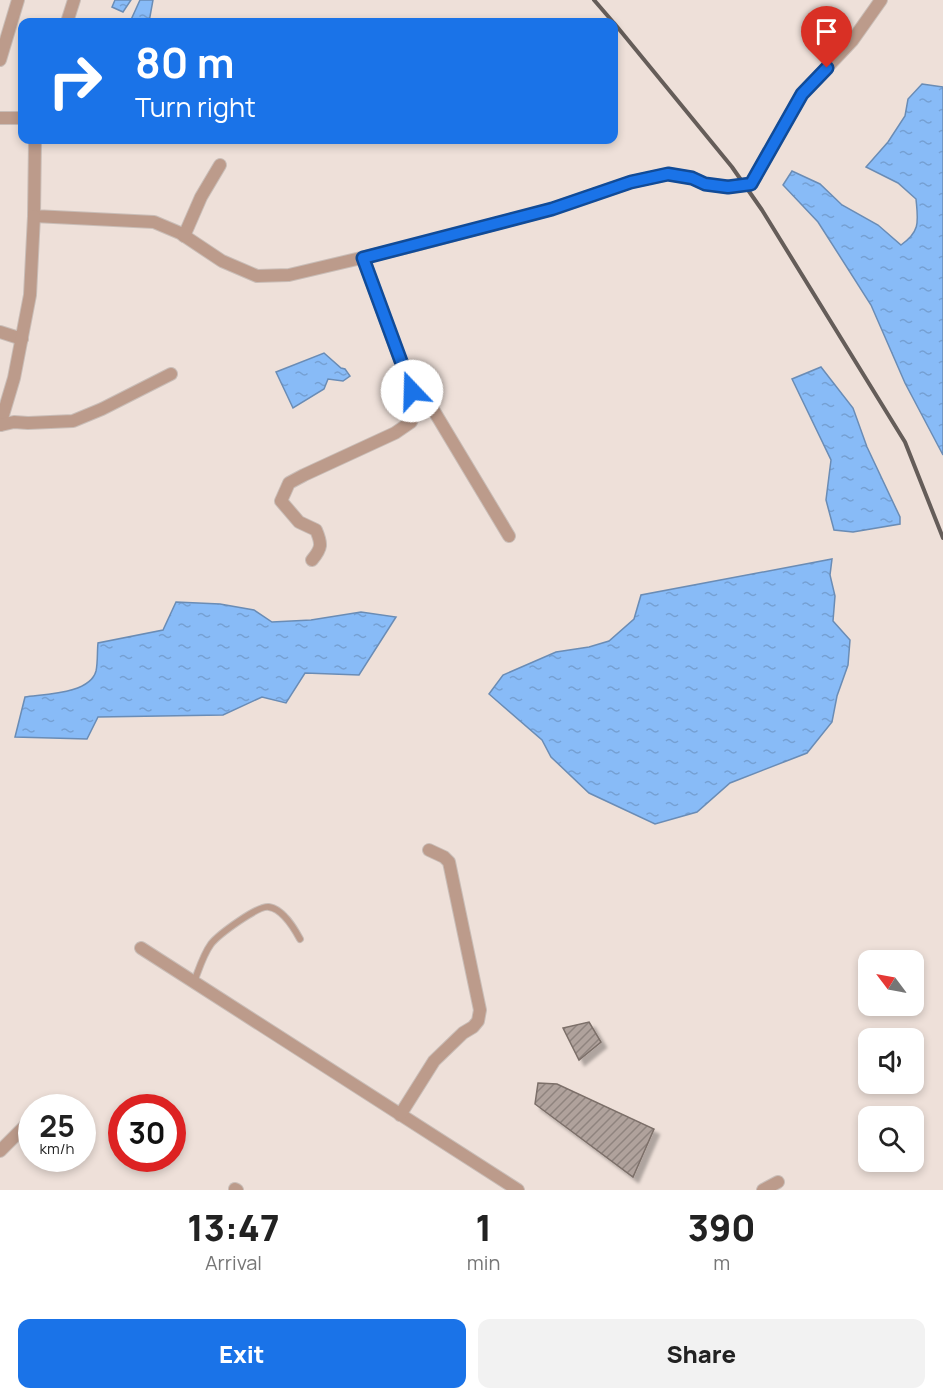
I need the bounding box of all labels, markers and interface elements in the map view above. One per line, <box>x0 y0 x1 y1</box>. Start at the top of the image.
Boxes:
pin <box>801 6 852 68</box>
icon: arrive <box>810 15 843 48</box>
text: 80 m <box>135 33 235 91</box>
icon: right <box>36 42 114 120</box>
text: Turn right <box>135 88 256 125</box>
position arrow <box>380 359 444 423</box>
north arrow <box>858 950 924 1016</box>
map controls <box>858 950 924 1172</box>
button: sound <box>858 1028 924 1094</box>
speed limit sign: 30 <box>108 1094 186 1172</box>
text: 25 <box>39 1105 75 1146</box>
button: search <box>858 1106 924 1172</box>
text: km/h <box>40 1138 74 1159</box>
text: 13:47 <box>187 1203 280 1252</box>
text: 1 <box>475 1203 492 1252</box>
text: 390 <box>688 1203 756 1252</box>
text: Arrival <box>205 1249 262 1276</box>
text: min <box>467 1249 500 1276</box>
text: m <box>713 1249 730 1276</box>
button: Exit <box>18 1319 466 1388</box>
button: Share <box>478 1319 925 1388</box>

